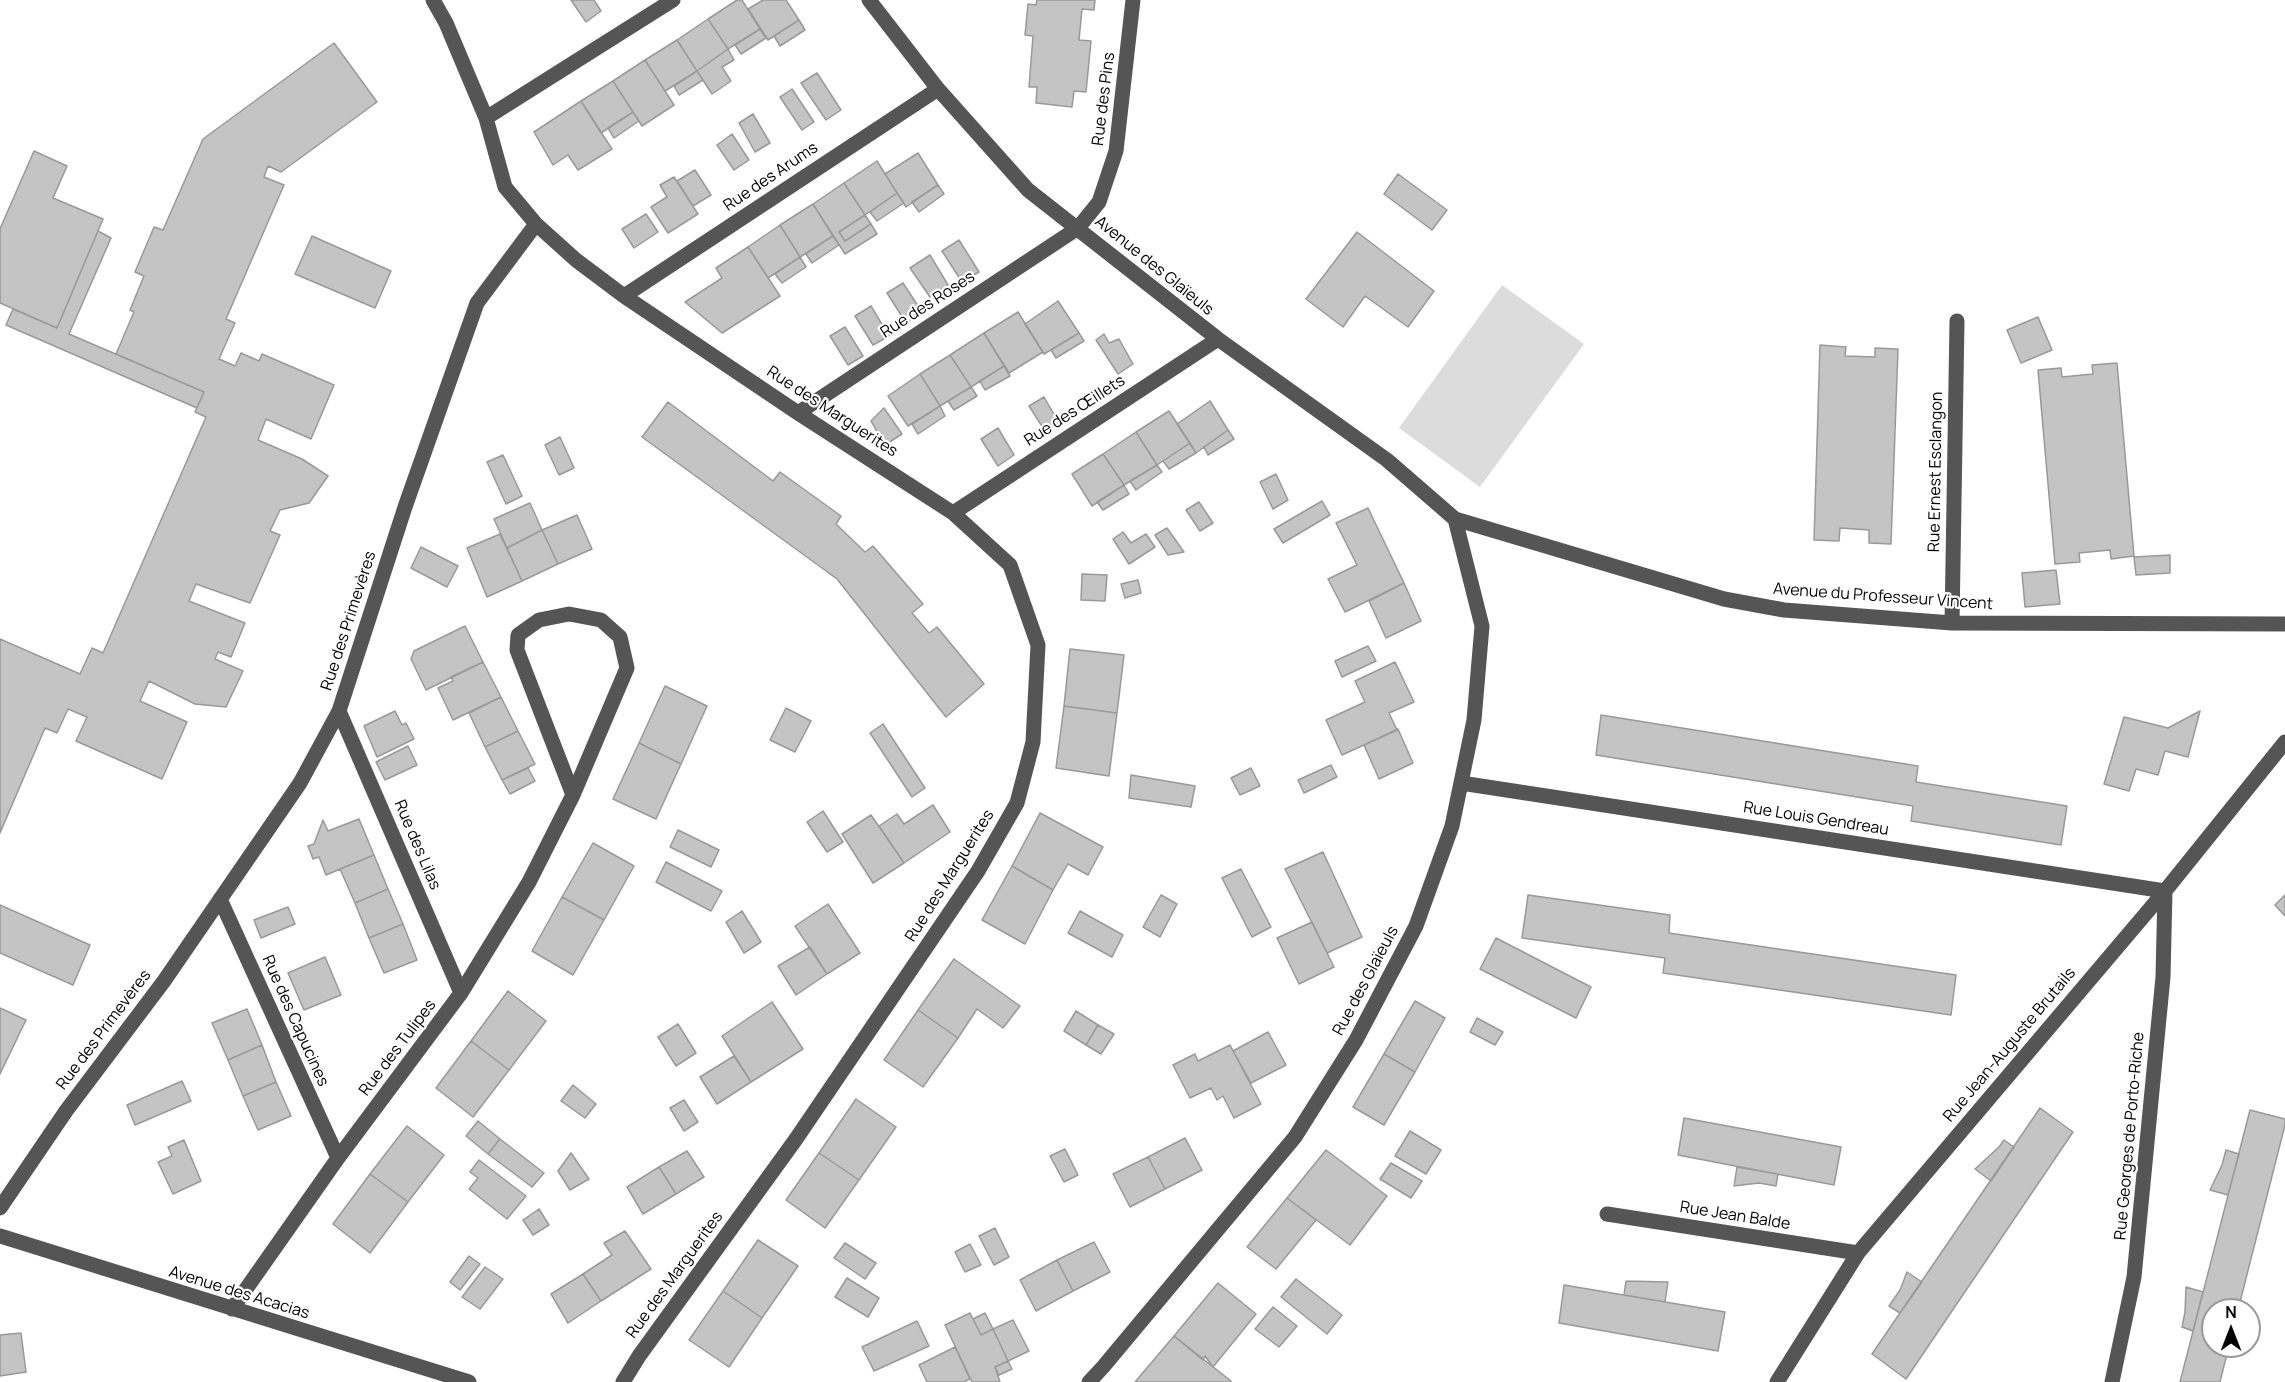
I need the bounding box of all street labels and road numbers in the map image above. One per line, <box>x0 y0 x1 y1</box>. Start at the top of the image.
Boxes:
street label: Rue des Pins <box>1089 51 1119 147</box>
street label: Rue des Arums <box>720 138 822 216</box>
street label: Avenue des Glaïeuls <box>1091 212 1217 320</box>
street label: Rue des Roses <box>877 267 979 343</box>
street label: Rue des Marguerites <box>763 363 901 461</box>
street label: Rue des Œillets <box>1021 371 1129 451</box>
street label: Rue Ernest Esclangon <box>1925 392 1947 552</box>
street label: Rue des Primevères <box>317 549 381 693</box>
street label: Avenue du Professeur Vincent <box>1772 580 1994 614</box>
street label: Rue des Lilas <box>390 797 444 893</box>
street label: Rue Louis Gendreau <box>1742 798 1890 840</box>
street label: Rue des Marguerites <box>902 806 998 946</box>
street label: Rue des Glaïeuls <box>1329 923 1403 1039</box>
street label: Rue des Capucines <box>257 952 333 1090</box>
street label: Rue Jean-Auguste Brutails <box>1940 964 2080 1126</box>
street label: Rue des Primevères <box>53 966 155 1094</box>
street label: Rue des Tulipes <box>356 996 440 1100</box>
street label: Rue Georges de Porto-Riche <box>2111 1031 2149 1241</box>
street label: Rue Jean Balde <box>1678 1198 1792 1234</box>
street label: Rue des Marguerites <box>623 1208 727 1342</box>
street label: Avenue des Acacias <box>166 1262 312 1324</box>

